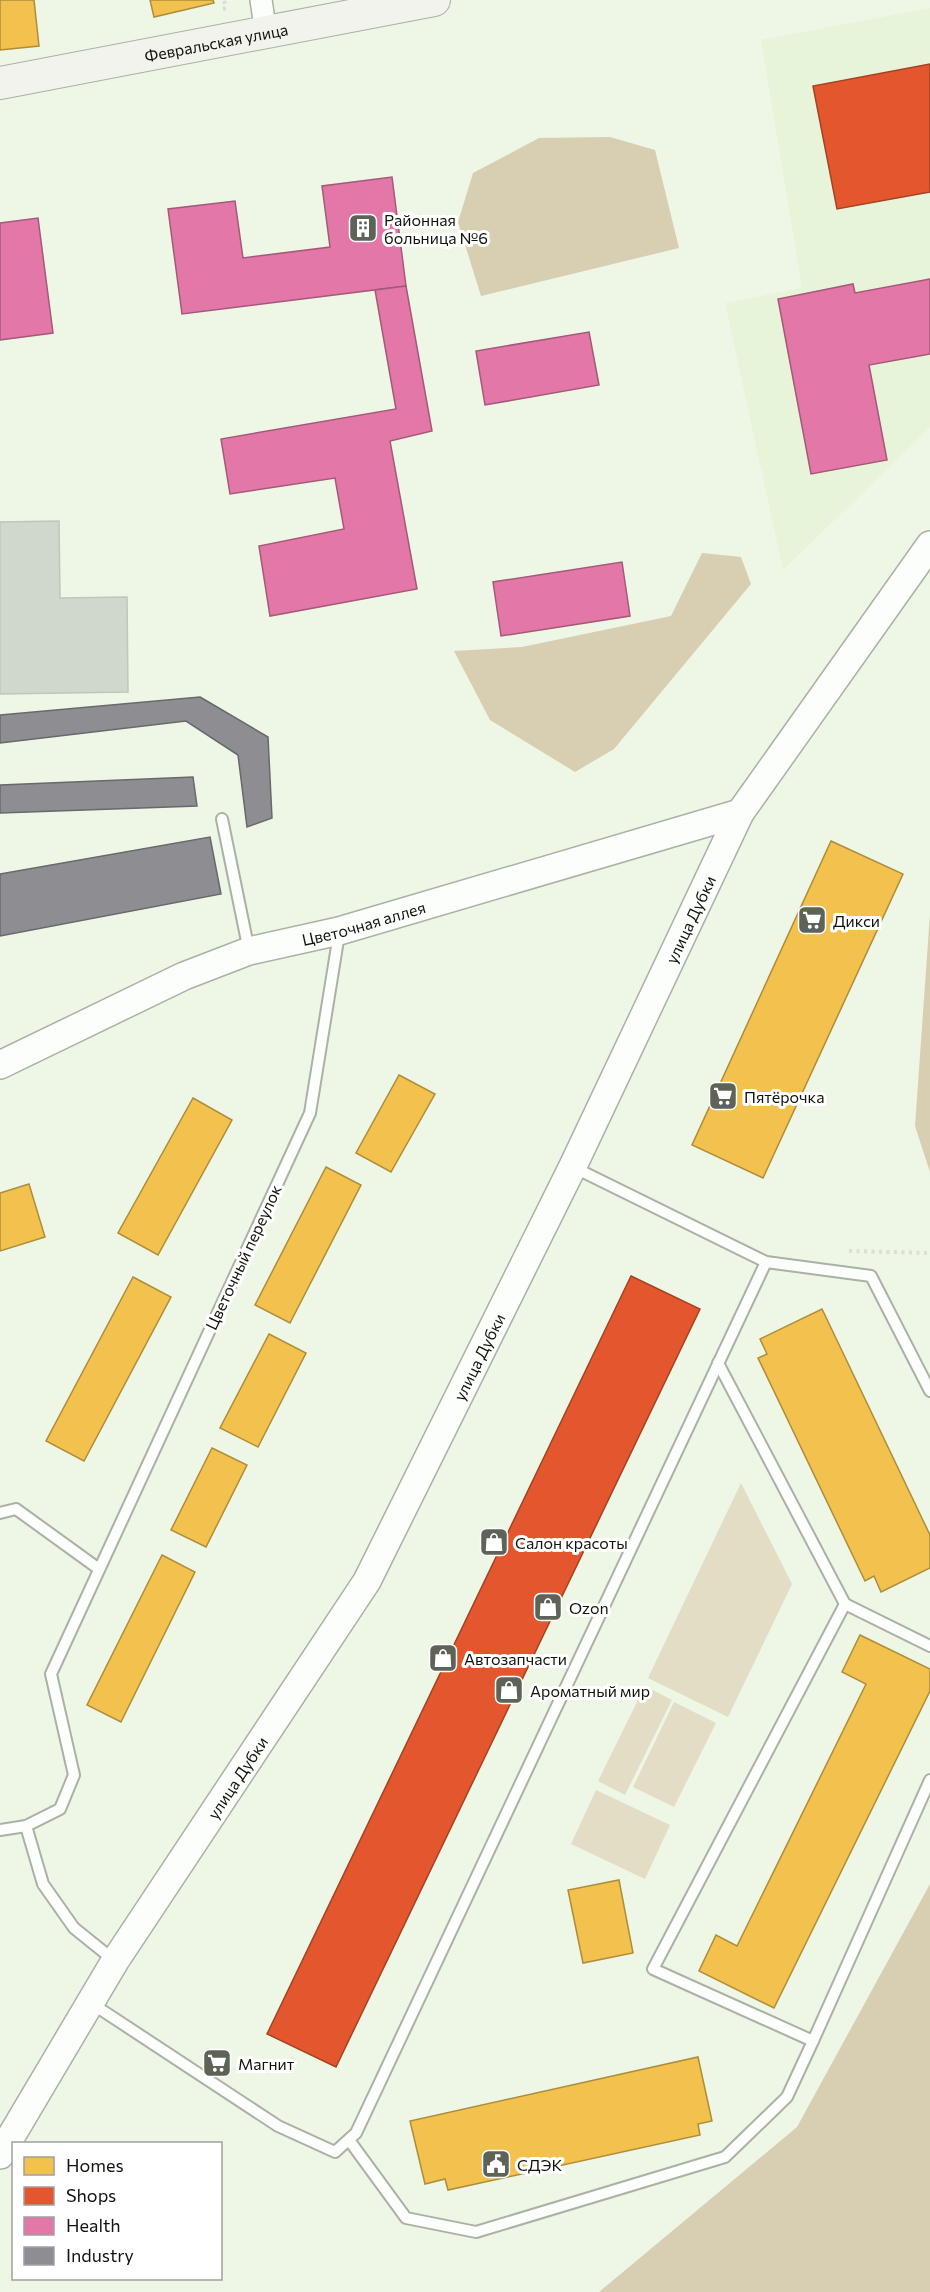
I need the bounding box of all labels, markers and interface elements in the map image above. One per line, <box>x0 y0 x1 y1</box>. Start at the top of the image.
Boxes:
street label: Февральская улица <box>143 19 289 65</box>
place label: Районная больница №6 <box>384 210 488 247</box>
building icon: Районная больница №6 <box>347 212 379 244</box>
street label: улица Дубки <box>661 872 719 966</box>
street label: Цветочная аллея <box>300 897 427 948</box>
supermarket icon: Дикси <box>796 904 828 936</box>
place label: Дикси <box>833 911 880 930</box>
supermarket icon: Пятёрочка <box>707 1080 739 1112</box>
place label: Пятёрочка <box>744 1087 824 1106</box>
street label: Цветочный переулок <box>201 1181 285 1333</box>
street label: улица Дубки <box>449 1310 508 1403</box>
shop icon: Салон красоты <box>478 1526 510 1558</box>
place label: Салон красоты <box>515 1533 628 1552</box>
shop icon: Ozon <box>532 1591 564 1623</box>
place label: Ozon <box>569 1598 609 1617</box>
shop icon: Автозапчасти <box>427 1642 459 1674</box>
place label: Автозапчасти <box>464 1649 567 1668</box>
shop icon: Ароматный мир <box>493 1674 525 1706</box>
place label: Ароматный мир <box>530 1681 650 1700</box>
street label: улица Дубки <box>203 1732 271 1822</box>
supermarket icon: Магнит <box>201 2047 233 2079</box>
place label: Магнит <box>238 2054 295 2073</box>
legend <box>12 2142 222 2280</box>
public building icon: СДЭК <box>480 2148 512 2180</box>
text: Homes <box>66 2154 124 2176</box>
place label: СДЭК <box>517 2155 562 2174</box>
text: Shops <box>66 2184 116 2206</box>
text: Health <box>66 2214 121 2236</box>
text: Industry <box>66 2244 134 2266</box>

